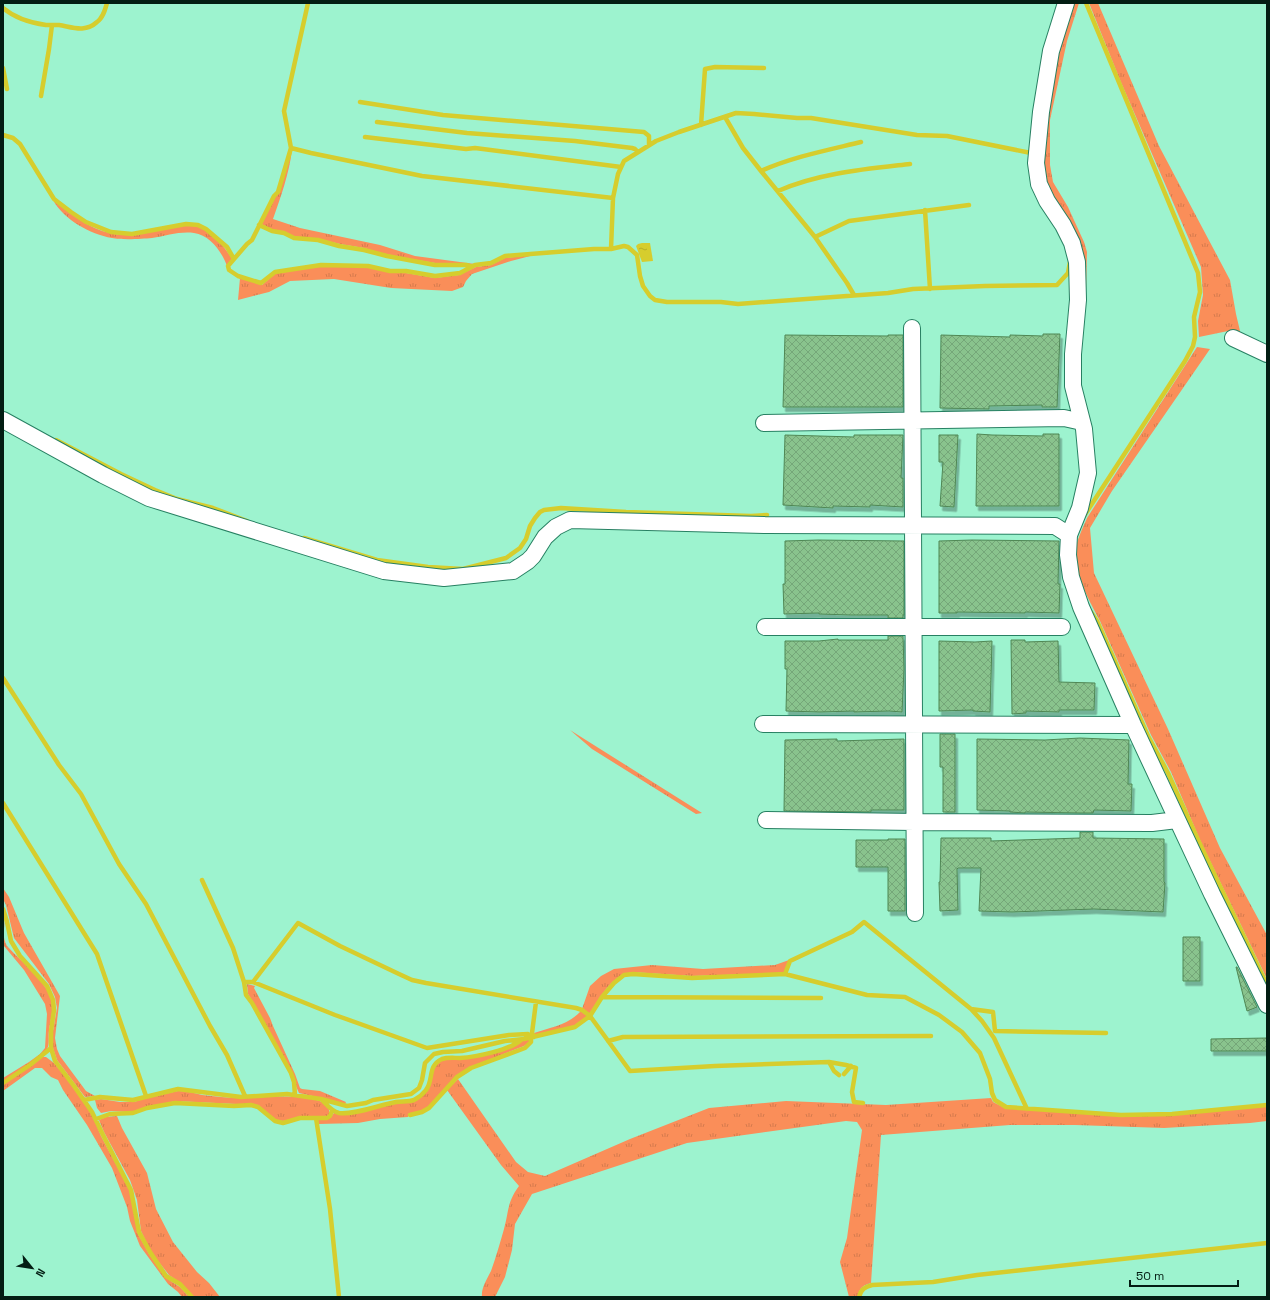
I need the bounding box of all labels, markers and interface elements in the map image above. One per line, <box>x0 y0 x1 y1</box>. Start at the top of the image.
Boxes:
north arrow <box>12 1248 52 1288</box>
scale bar <box>1130 1262 1238 1288</box>
text: N <box>33 1266 49 1280</box>
text: 50 m <box>1136 1268 1164 1284</box>

